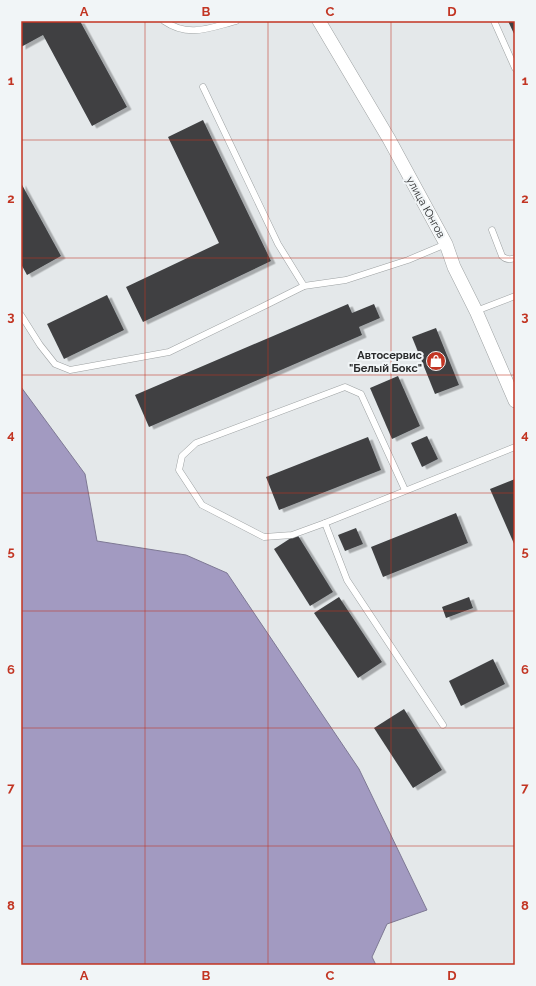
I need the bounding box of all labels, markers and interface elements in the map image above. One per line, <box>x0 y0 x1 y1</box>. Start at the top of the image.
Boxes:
text: A <box>80 4 89 19</box>
text: B <box>202 4 211 19</box>
text: C <box>326 4 335 19</box>
text: D <box>447 4 457 19</box>
text: 1 <box>8 73 15 88</box>
text: 1 <box>522 73 529 88</box>
street label: улица Юнгов <box>403 174 448 240</box>
text: 2 <box>7 191 15 206</box>
text: 2 <box>521 191 529 206</box>
text: 3 <box>7 309 15 324</box>
text: 3 <box>521 309 529 324</box>
place label: Автосервис "Белый Бокс" <box>349 349 422 375</box>
shop icon: Автосервис "Белый Бокс" <box>425 350 447 372</box>
text: 4 <box>7 427 15 442</box>
text: 4 <box>521 427 529 442</box>
text: 5 <box>7 544 15 559</box>
text: 5 <box>521 544 529 559</box>
text: 6 <box>7 662 15 677</box>
text: 6 <box>521 662 529 677</box>
text: 7 <box>7 780 15 795</box>
text: 7 <box>521 780 529 795</box>
text: 8 <box>7 898 15 913</box>
text: 8 <box>521 898 529 913</box>
text: A <box>80 968 89 983</box>
text: B <box>202 968 211 983</box>
text: C <box>326 968 335 983</box>
text: D <box>447 968 457 983</box>

